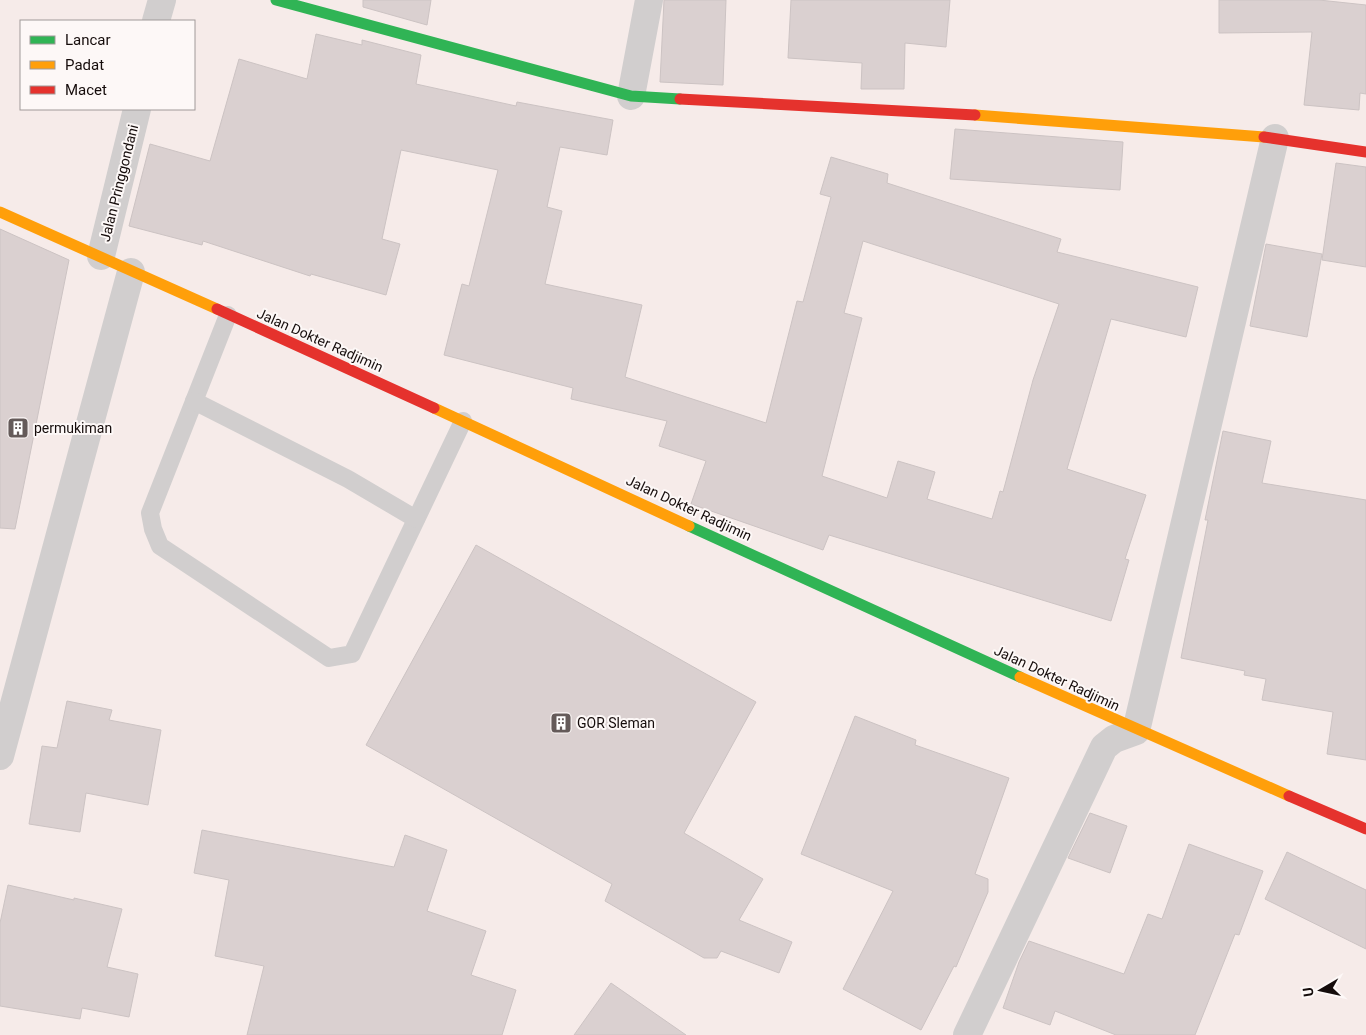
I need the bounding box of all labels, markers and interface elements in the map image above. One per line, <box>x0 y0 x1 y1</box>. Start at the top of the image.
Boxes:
legend <box>20 20 195 110</box>
text: Lancar <box>65 31 111 49</box>
text: Padat <box>65 56 104 74</box>
text: Macet <box>65 81 107 99</box>
street label: Jalan Pringgondani <box>97 123 141 243</box>
street label: Jalan Dokter Radjimin <box>254 305 386 375</box>
building icon: permukiman <box>6 416 30 440</box>
place label: permukiman <box>34 420 112 436</box>
street label: Jalan Dokter Radjimin <box>624 472 754 544</box>
street label: Jalan Dokter Radjimin <box>992 642 1122 714</box>
building icon: GOR Sleman <box>549 711 573 735</box>
place label: GOR Sleman <box>577 715 655 731</box>
north arrow <box>1296 965 1346 1015</box>
text: U <box>1300 986 1317 998</box>

